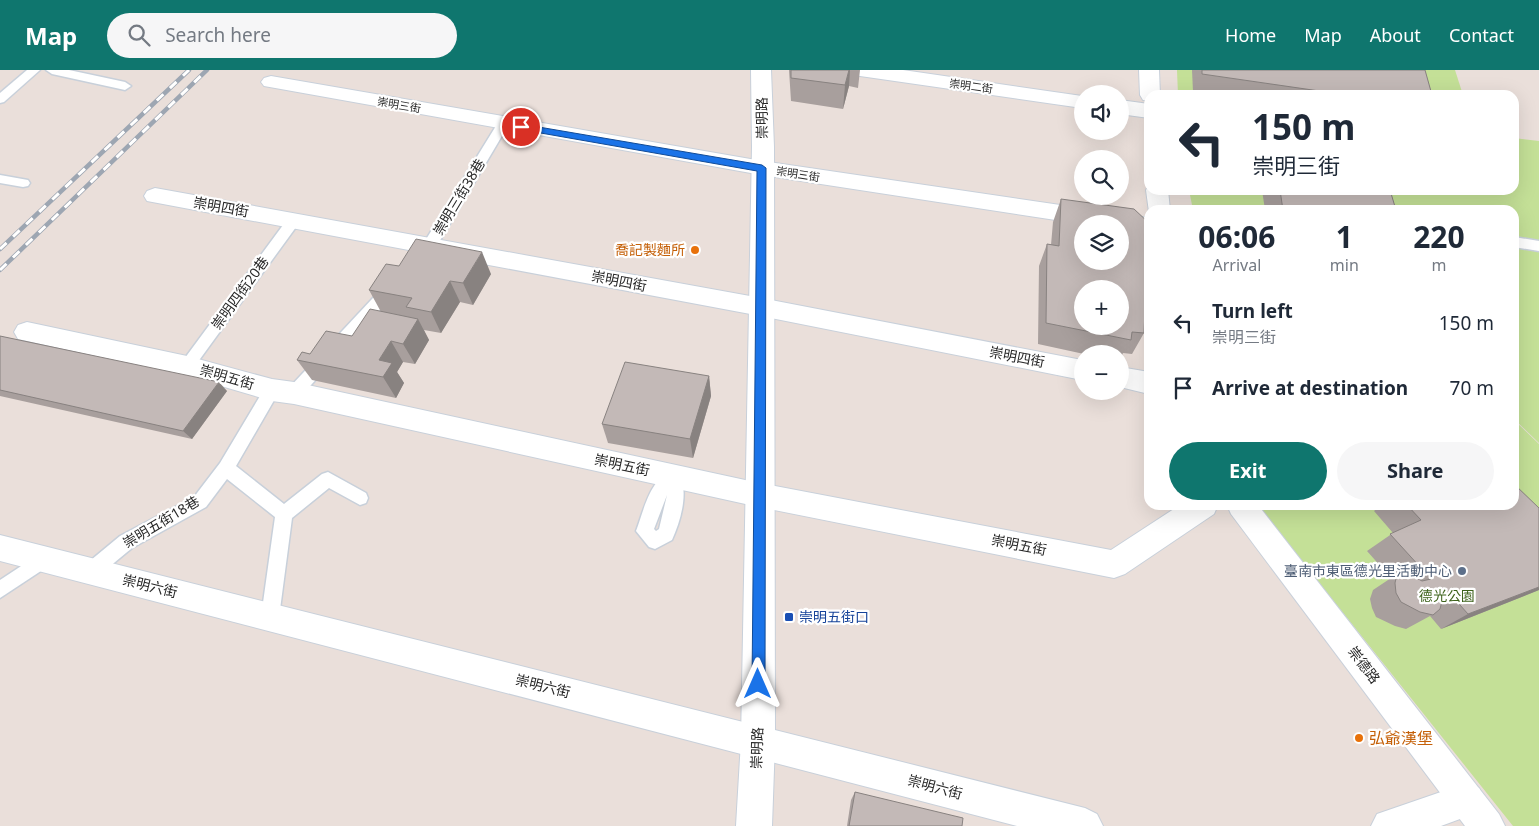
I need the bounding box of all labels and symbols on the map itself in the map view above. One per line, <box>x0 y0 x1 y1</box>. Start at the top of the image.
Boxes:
street label: 崇明二街 <box>948 75 994 96</box>
street label: 崇明三街 <box>376 93 422 116</box>
street label: 崇明路 <box>752 97 771 139</box>
pin <box>500 106 542 148</box>
street label: 崇明三街38巷 <box>428 155 489 239</box>
street label: 崇明三街 <box>775 163 821 184</box>
street label: 崇明四街 <box>192 192 250 221</box>
place label: 喬記製麵所 <box>615 240 685 259</box>
marker: 喬記製麵所 <box>689 244 701 256</box>
street label: 崇明四街20巷 <box>207 252 273 333</box>
street label: 崇明四街 <box>590 266 648 295</box>
street label: 崇明四街 <box>988 342 1046 371</box>
street label: 崇明五街 <box>198 360 257 393</box>
street label: 崇明五街 <box>593 449 651 480</box>
street label: 崇明五街18巷 <box>119 491 203 552</box>
street label: 崇明五街 <box>990 530 1048 559</box>
place label: 臺南市東區德光里活動中心 <box>1284 561 1452 580</box>
marker: 臺南市東區德光里活動中心 <box>1456 565 1468 577</box>
street label: 崇明六街 <box>121 570 180 602</box>
park label: 德光公園 <box>1419 586 1475 605</box>
place label: 崇明五街口 <box>799 607 869 626</box>
marker: 崇明五街口 <box>783 611 795 623</box>
street label: 崇德路 <box>1344 642 1385 687</box>
position arrow <box>731 657 783 709</box>
street label: 崇明六街 <box>514 670 573 702</box>
street label: 崇明路 <box>746 727 767 769</box>
place label: 弘爺漢堡 <box>1369 727 1433 749</box>
marker: 弘爺漢堡 <box>1353 732 1365 744</box>
street label: 崇明六街 <box>906 770 965 803</box>

